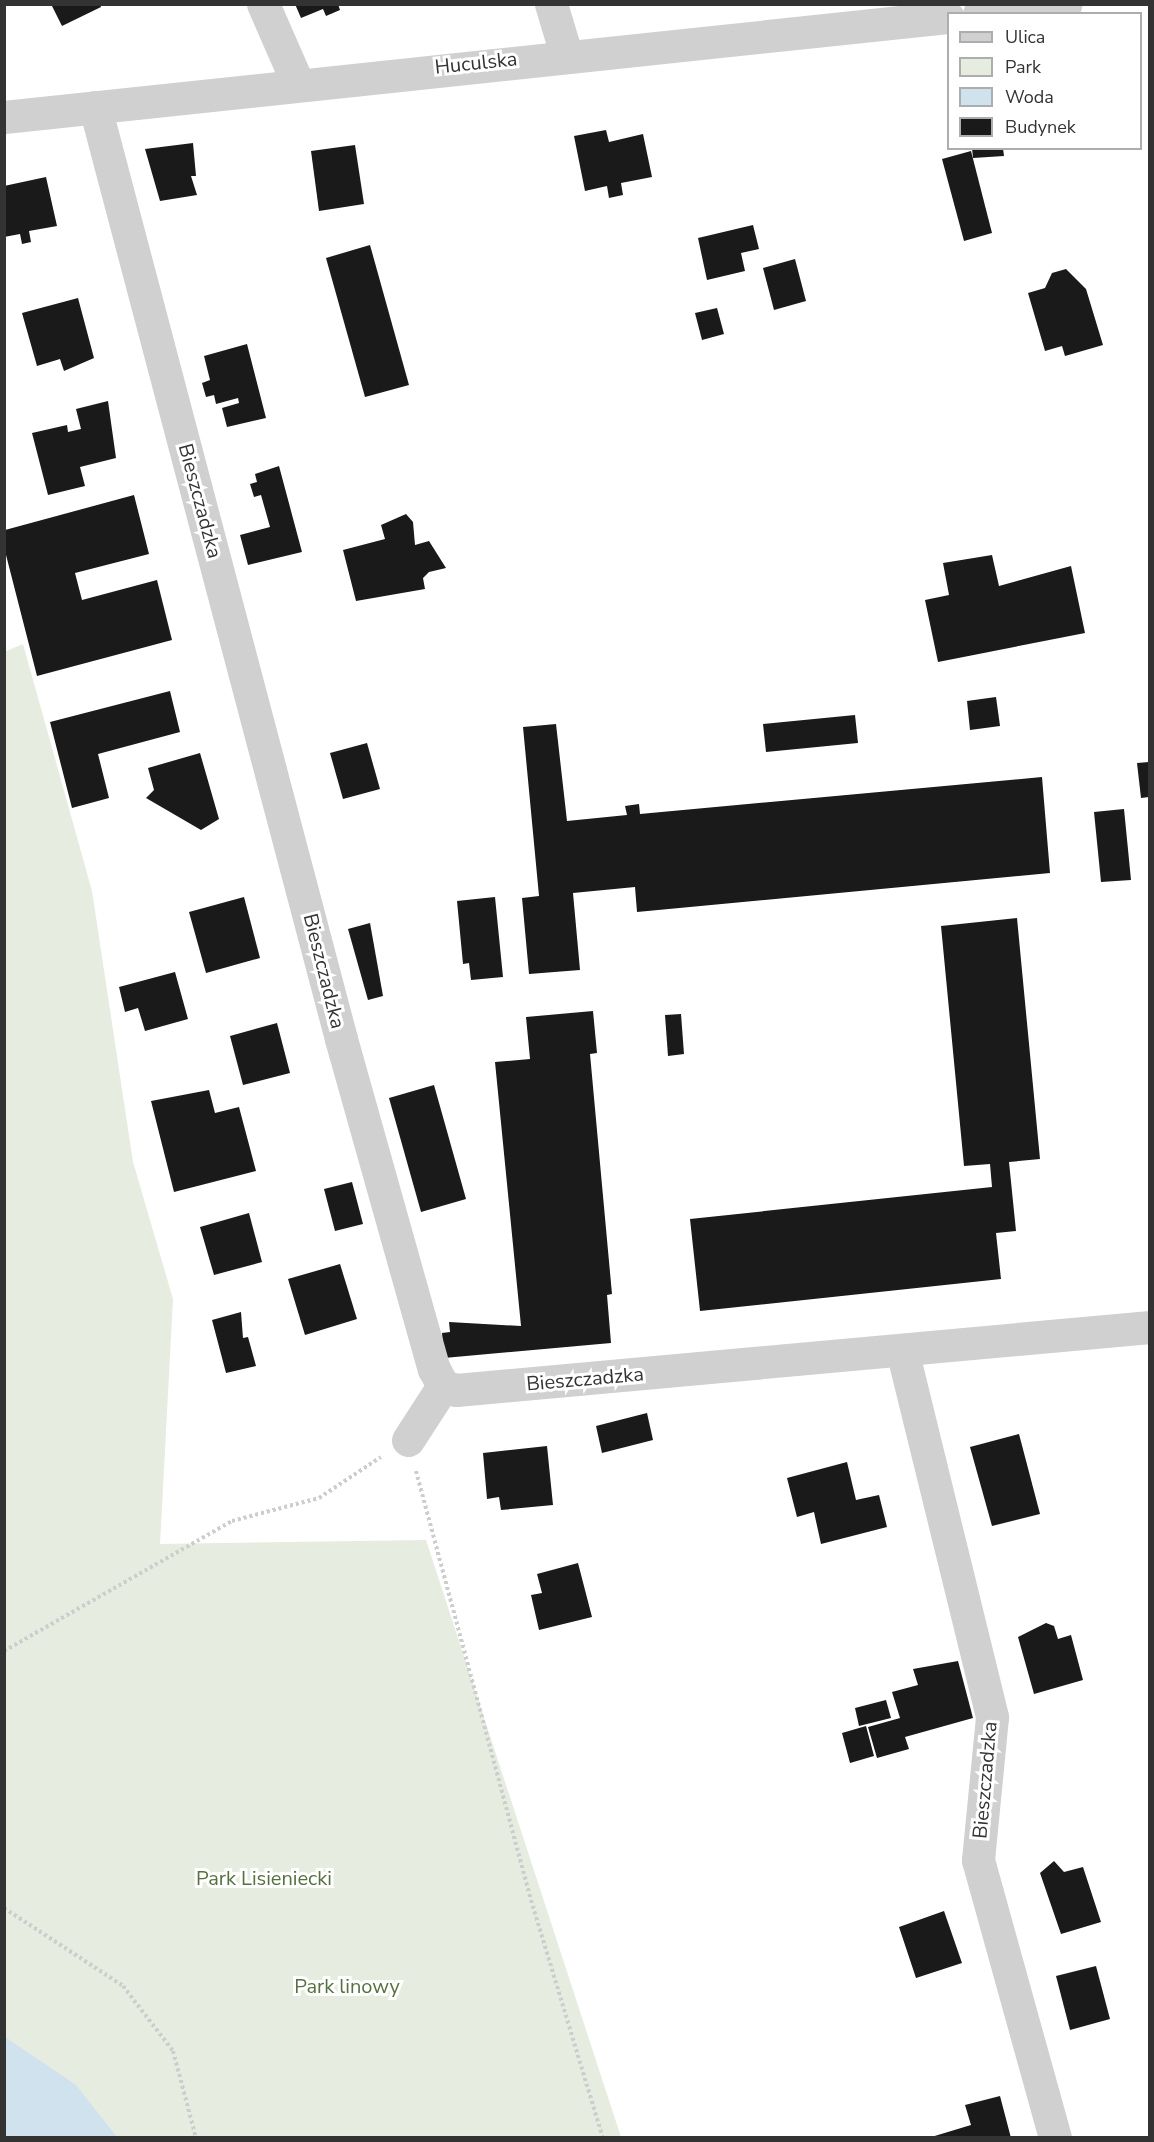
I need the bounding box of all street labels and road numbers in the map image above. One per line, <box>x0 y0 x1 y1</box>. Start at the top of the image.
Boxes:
street label: Huculska <box>434 47 518 79</box>
street label: Bieszczadzka <box>173 441 227 561</box>
street label: Bieszczadzka <box>298 911 350 1031</box>
street label: Bieszczadzka <box>525 1362 645 1396</box>
street label: Bieszczadzka <box>968 1720 1002 1840</box>

